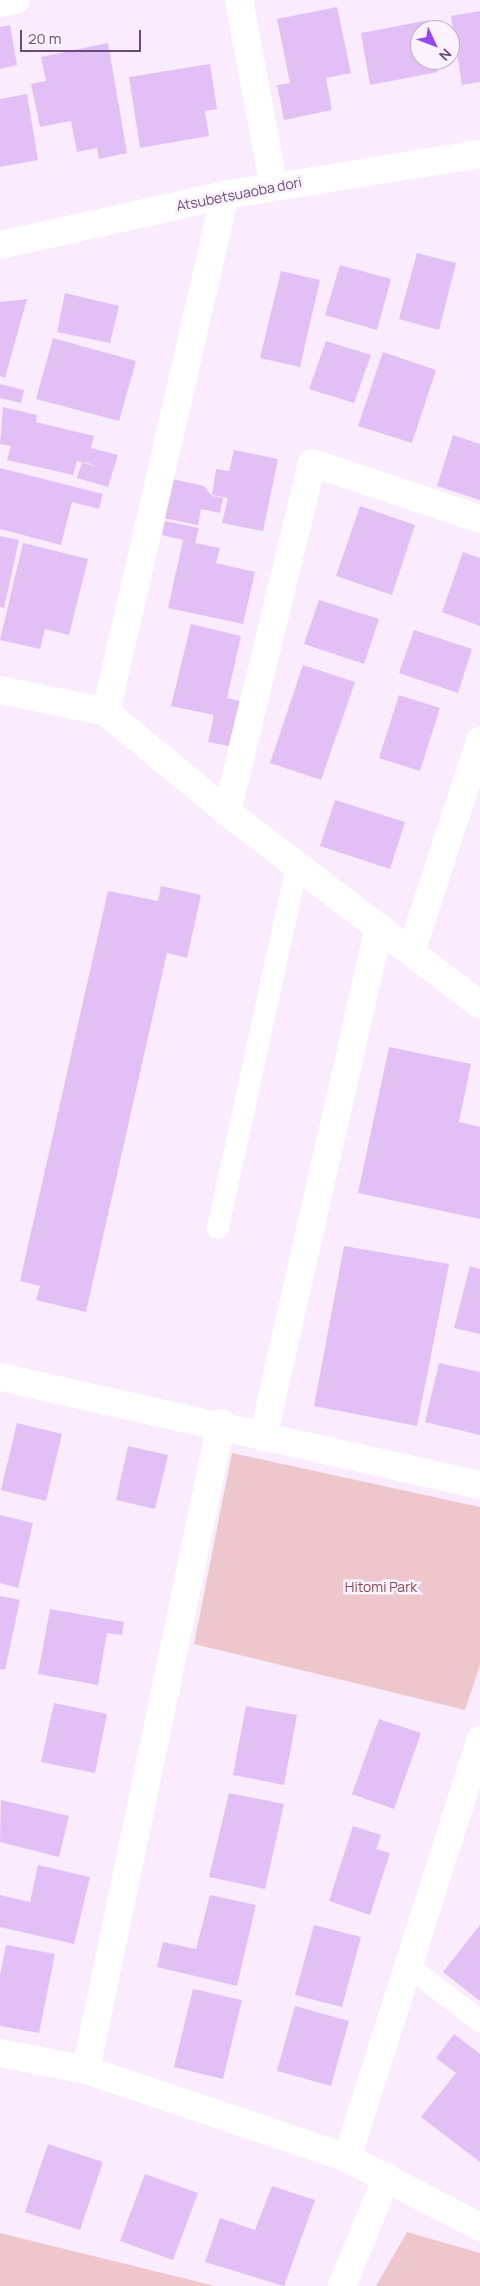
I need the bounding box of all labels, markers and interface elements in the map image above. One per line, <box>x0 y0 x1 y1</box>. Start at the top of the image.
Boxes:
scale bar <box>22 20 144 52</box>
north arrow <box>410 20 460 70</box>
text: 20 m <box>28 28 61 49</box>
text: N <box>435 45 456 65</box>
street label: Atsubetsuaoba dori <box>175 174 303 214</box>
park label: Hitomi Park <box>345 1579 417 1595</box>

